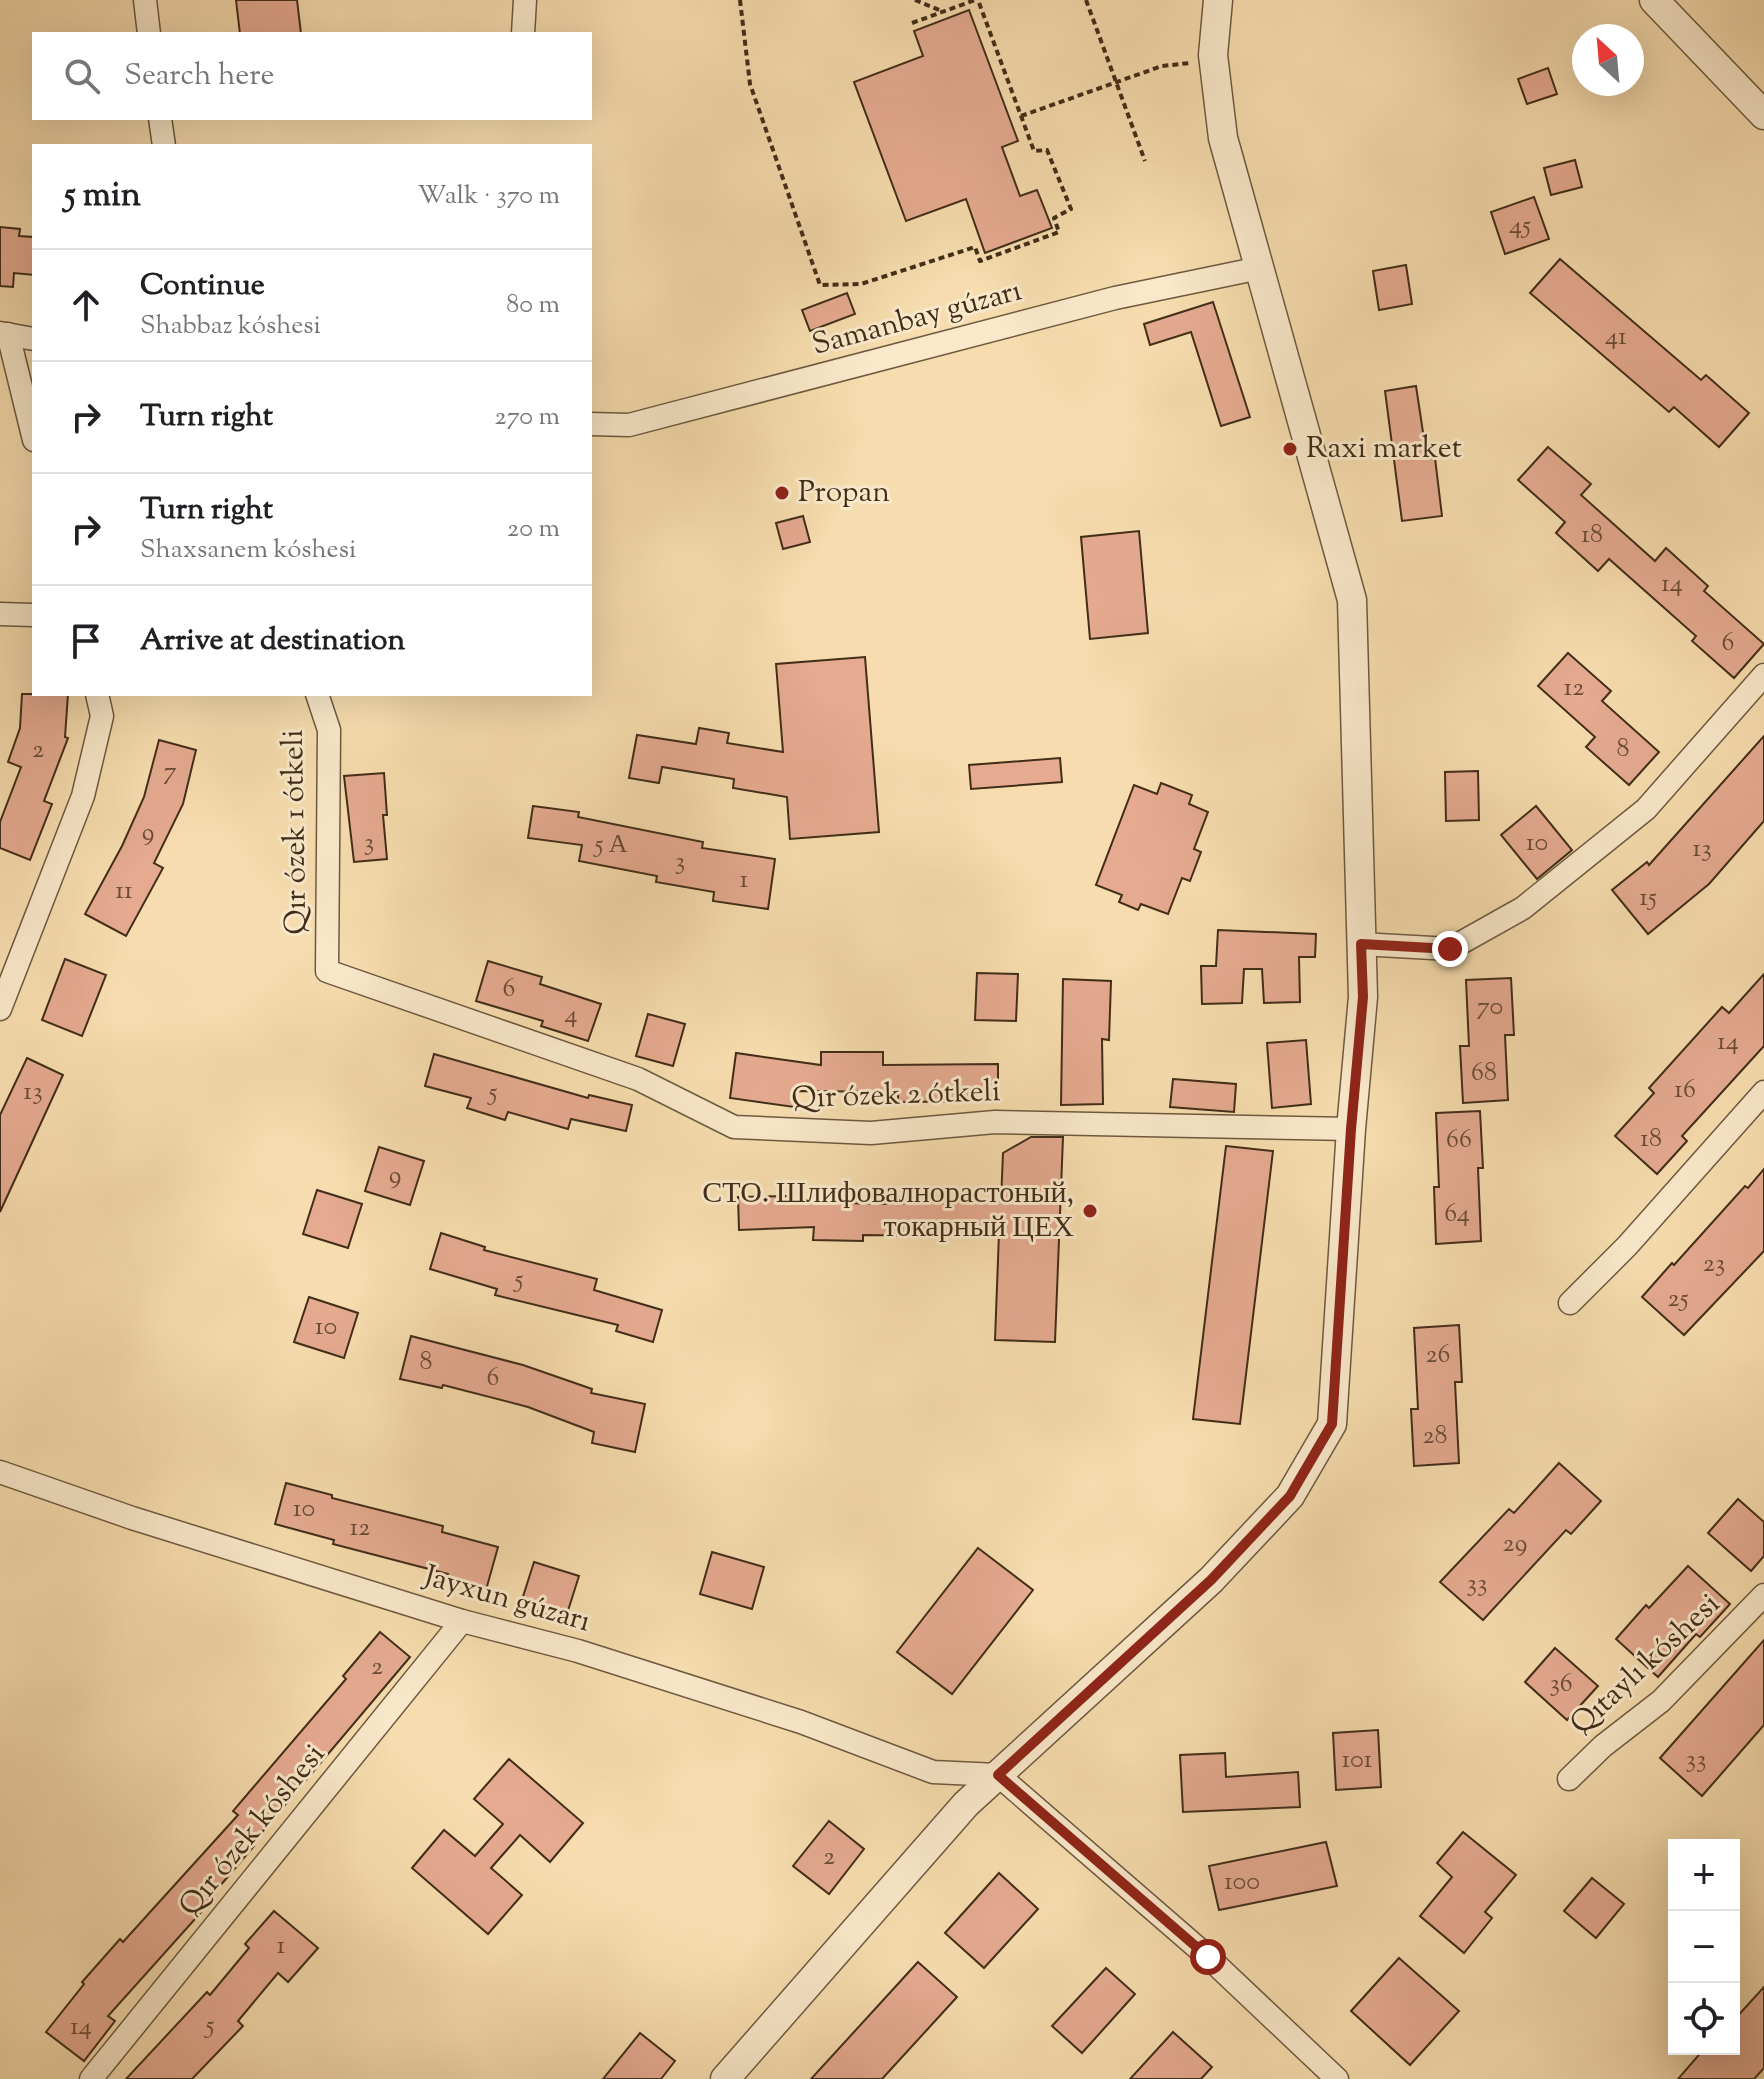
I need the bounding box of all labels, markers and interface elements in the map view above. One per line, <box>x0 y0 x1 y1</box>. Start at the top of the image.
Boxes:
north arrow <box>1572 24 1644 96</box>
search box <box>32 32 592 120</box>
icon: search <box>60 54 104 98</box>
text: Search here <box>124 55 274 98</box>
text: 5 min <box>64 172 141 221</box>
text: Walk · 370 m <box>418 178 560 215</box>
house number: 45 <box>1509 208 1531 245</box>
text: Continue <box>140 265 265 308</box>
street label: Samanbay gúzarı <box>807 270 1027 368</box>
icon: ahead <box>64 283 108 327</box>
text: 80 m <box>506 287 560 324</box>
text: Shabbaz kóshesi <box>140 308 321 345</box>
house number: 41 <box>1605 319 1627 356</box>
icon: right <box>64 395 108 439</box>
text: Turn right <box>140 396 273 439</box>
text: 270 m <box>495 399 560 436</box>
place label: Raxi market <box>1306 428 1462 471</box>
marker: Raxi market <box>1281 440 1299 458</box>
place label: Propan <box>798 472 890 515</box>
marker: Propan <box>773 484 791 502</box>
text: Turn right <box>140 489 273 532</box>
icon: right <box>64 507 108 551</box>
text: 20 m <box>507 511 560 548</box>
house number: 18 <box>1581 517 1603 554</box>
text: Shaxsanem kóshesi <box>140 532 356 569</box>
house number: 14 <box>1661 566 1683 603</box>
icon: arrive <box>64 619 108 663</box>
text: Arrive at destination <box>140 620 405 663</box>
house number: 6 <box>1722 625 1734 662</box>
house number: 12 <box>1563 670 1585 707</box>
street label: Qır ózek 1 ótkeli <box>273 729 319 935</box>
house number: 8 <box>1616 731 1630 768</box>
house number: 2 <box>32 732 44 769</box>
house number: 7 <box>163 754 177 791</box>
house number: 9 <box>142 815 154 852</box>
house number: 3 <box>364 825 374 862</box>
house number: 10 <box>1526 825 1548 862</box>
house number: 5 А <box>592 827 628 864</box>
house number: 13 <box>1692 831 1712 868</box>
house number: 3 <box>675 844 685 881</box>
house number: 1 <box>740 862 749 899</box>
house number: 11 <box>115 873 133 910</box>
house number: 15 <box>1639 880 1657 917</box>
route end <box>1432 931 1468 967</box>
house number: 6 <box>503 971 515 1008</box>
house number: 70 <box>1477 989 1503 1026</box>
house number: 4 <box>564 997 578 1034</box>
house number: 14 <box>1717 1024 1739 1061</box>
house number: 68 <box>1471 1055 1497 1092</box>
street label: Qır ózek 2 ótkeli <box>791 1071 1001 1121</box>
house number: 16 <box>1674 1072 1696 1109</box>
house number: 13 <box>23 1074 43 1111</box>
house number: 5 <box>487 1075 498 1112</box>
house number: 18 <box>1640 1121 1662 1158</box>
house number: 66 <box>1446 1122 1472 1159</box>
house number: 9 <box>389 1158 401 1195</box>
place label: СТО. Шлифовалнорастоный, токарный ЦЕХ <box>702 1173 1074 1250</box>
house number: 64 <box>1444 1196 1470 1233</box>
marker: СТО. Шлифовалнорастоный, токарный ЦЕХ <box>1081 1202 1099 1220</box>
house number: 23 <box>1703 1246 1725 1283</box>
house number: 5 <box>513 1262 524 1299</box>
house number: 25 <box>1667 1281 1689 1318</box>
house number: 10 <box>315 1309 337 1346</box>
house number: 26 <box>1425 1337 1451 1374</box>
house number: 8 <box>419 1344 433 1381</box>
house number: 6 <box>487 1360 499 1397</box>
house number: 28 <box>1422 1418 1448 1455</box>
house number: 10 <box>293 1491 315 1528</box>
house number: 12 <box>349 1510 371 1547</box>
house number: 29 <box>1503 1526 1527 1563</box>
street label: Jayxun gúzarı <box>417 1555 595 1644</box>
house number: 33 <box>1466 1566 1488 1603</box>
street label: Qıtaylı kóshesi <box>1562 1584 1730 1746</box>
house number: 2 <box>371 1649 383 1686</box>
house number: 36 <box>1549 1666 1573 1703</box>
street label: Qır ózek kóshesi <box>170 1735 336 1927</box>
house number: 101 <box>1342 1742 1373 1779</box>
house number: 33 <box>1685 1742 1707 1779</box>
house number: 2 <box>823 1839 835 1876</box>
map controls <box>1668 1839 1740 2055</box>
button: + <box>1668 1839 1740 1911</box>
house number: 100 <box>1224 1864 1260 1901</box>
button: − <box>1668 1911 1740 1983</box>
house number: 1 <box>277 1928 286 1965</box>
route start <box>1190 1939 1226 1975</box>
button: locate <box>1668 1983 1740 2055</box>
house number: 5 <box>204 2008 215 2045</box>
house number: 14 <box>70 2009 92 2046</box>

